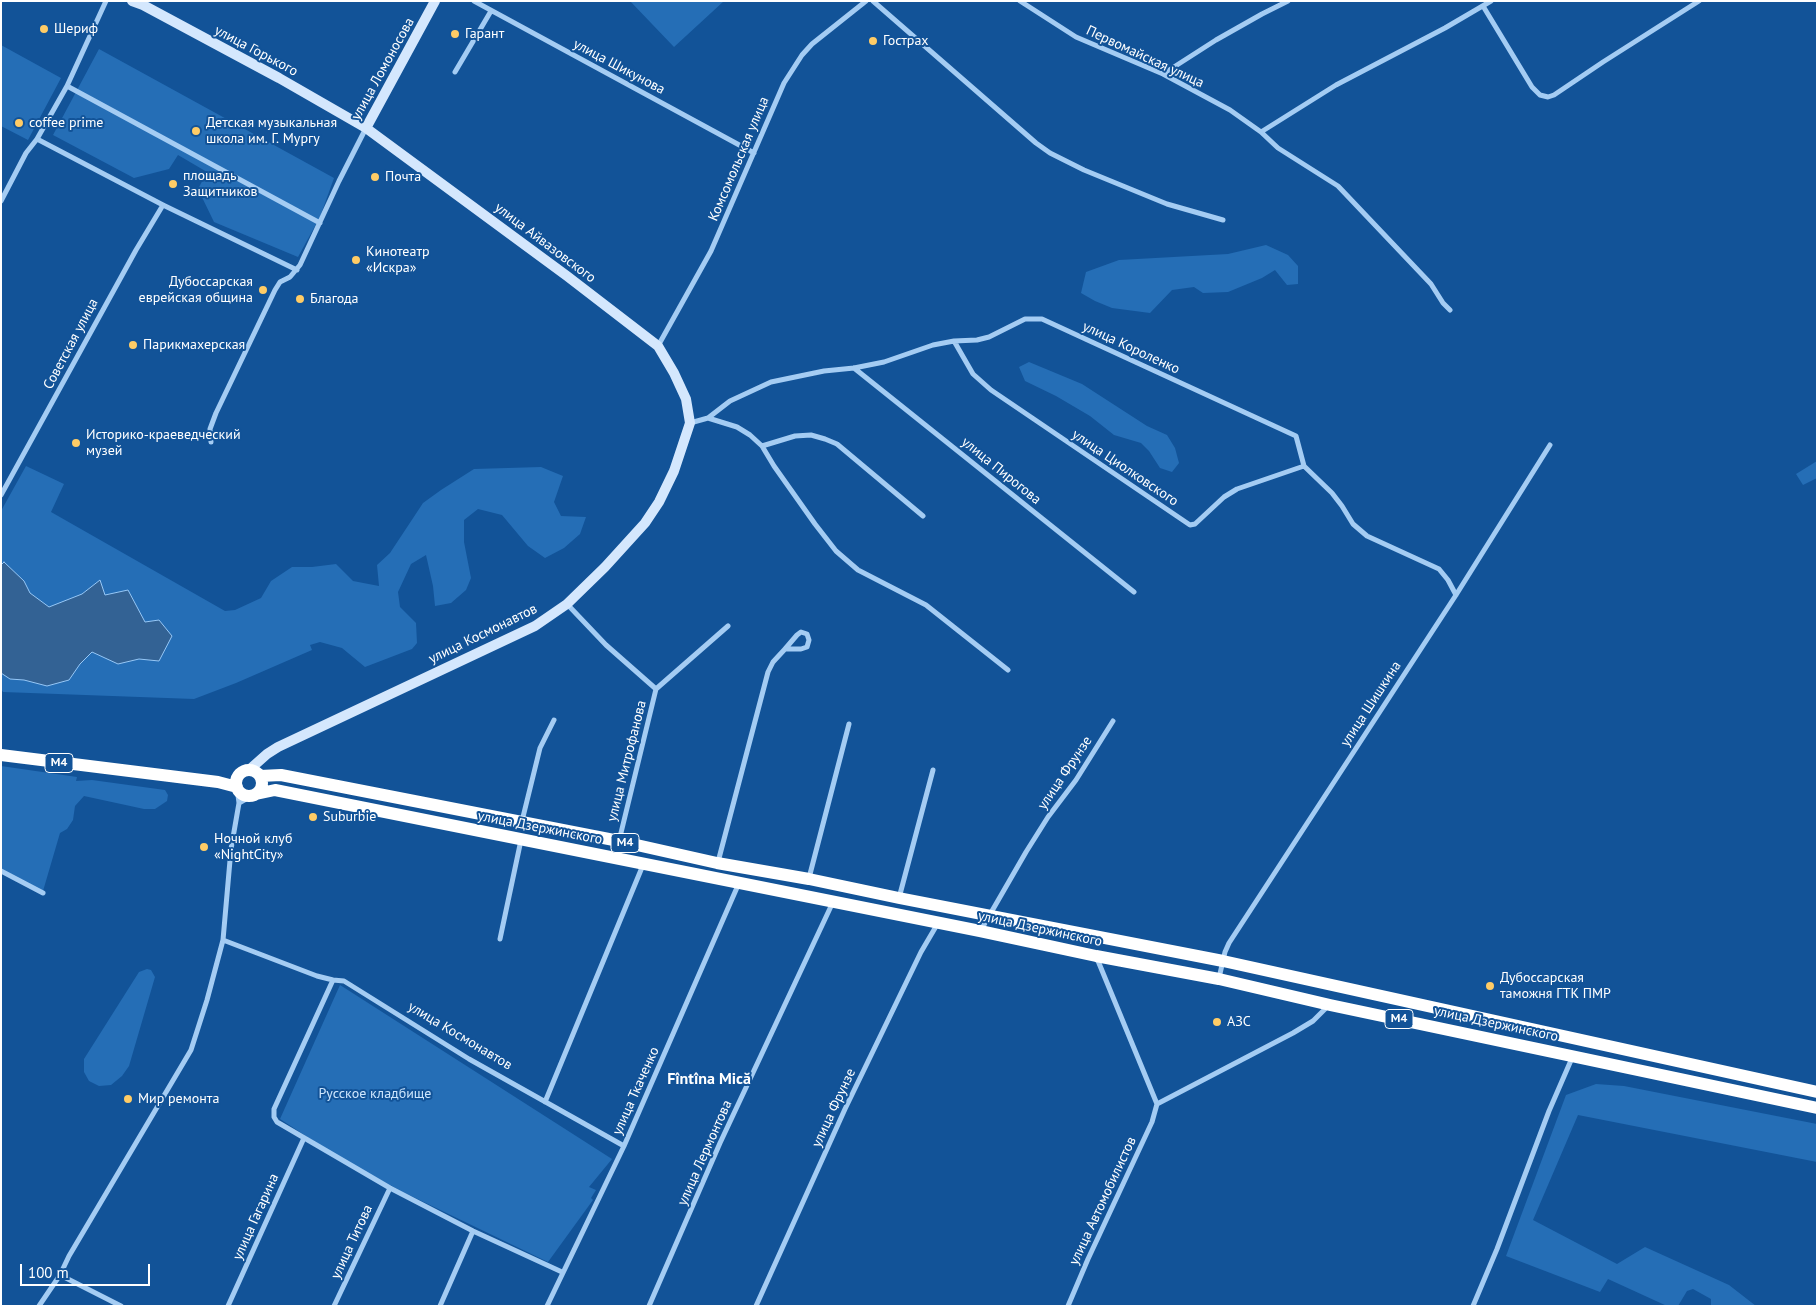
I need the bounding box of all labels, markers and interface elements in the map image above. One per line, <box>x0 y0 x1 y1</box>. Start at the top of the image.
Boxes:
street label: улица Ломоносова <box>348 15 418 123</box>
place label: Шериф <box>54 21 98 37</box>
street label: улица Горького <box>211 22 301 80</box>
street label: Первомайская улица <box>1083 22 1207 92</box>
marker: Шериф <box>38 23 50 35</box>
place label: Гарант <box>465 26 504 42</box>
marker: Гарант <box>449 28 461 40</box>
place label: Гострах <box>883 33 929 49</box>
marker: Гострах <box>867 35 879 47</box>
street label: улица Шикунова <box>570 36 668 98</box>
street label: Комсомольская улица <box>705 94 773 224</box>
place label: coffee prime <box>29 115 103 131</box>
place label: Детская музыкальная школа им. Г. Мургу <box>206 115 337 148</box>
marker: coffee prime <box>13 117 25 129</box>
marker: Детская музыкальная школа им. Г. Мургу <box>190 125 202 137</box>
place label: площадь Защитников <box>183 168 258 200</box>
place label: Почта <box>385 169 421 185</box>
marker: Почта <box>369 171 381 183</box>
marker: площадь Защитников <box>167 178 179 190</box>
street label: улица Айвазовского <box>491 199 599 287</box>
place label: Кинотеатр «Искра» <box>366 244 430 276</box>
marker: Кинотеатр «Искра» <box>350 254 362 266</box>
place label: Дубоссарская еврейская община <box>139 274 253 306</box>
marker: Дубоссарская еврейская община <box>257 284 269 296</box>
place label: Благода <box>310 291 359 307</box>
marker: Благода <box>294 293 306 305</box>
street label: Советская улица <box>40 296 102 392</box>
street label: улица Короленко <box>1080 318 1182 378</box>
place label: Парикмахерская <box>143 337 245 353</box>
marker: Парикмахерская <box>127 339 139 351</box>
street label: улица Циолковского <box>1069 426 1181 510</box>
place label: Историко-краеведческий музей <box>86 427 241 460</box>
street label: улица Пирогова <box>958 434 1044 508</box>
marker: Историко-краеведческий музей <box>70 437 82 449</box>
street label: улица Космонавтов <box>426 600 540 668</box>
street label: улица Шишкина <box>1337 658 1405 750</box>
street label: улица Митрофанова <box>604 699 650 823</box>
street label: улица Фрунзе <box>1034 733 1096 813</box>
road number: M4 <box>45 754 73 772</box>
street label: улица Дзержинского <box>476 808 604 848</box>
place label: Suburbie <box>323 809 376 825</box>
marker: Suburbie <box>307 811 319 823</box>
place label: Ночной клуб «NightCity» <box>214 831 292 864</box>
road number: M4 <box>611 834 639 852</box>
marker: Ночной клуб «NightCity» <box>198 841 210 853</box>
street label: улица Дзержинского <box>976 908 1104 950</box>
place label: Дубоссарская таможня ГТК ПМР <box>1500 970 1611 1002</box>
marker: Дубоссарская таможня ГТК ПМР <box>1484 980 1496 992</box>
street label: улица Космонавтов <box>405 998 515 1074</box>
street label: улица Дзержинского <box>1432 1003 1560 1045</box>
road number: M4 <box>1385 1010 1413 1028</box>
place label: АЗС <box>1227 1014 1251 1030</box>
marker: АЗС <box>1211 1016 1223 1028</box>
street label: улица Ткаченко <box>609 1044 663 1138</box>
street label: улица Фрунзе <box>808 1066 860 1150</box>
district label: Fîntîna Mică <box>667 1069 751 1089</box>
park label: Русское кладбище <box>319 1086 431 1102</box>
place label: Мир ремонта <box>138 1091 219 1107</box>
marker: Мир ремонта <box>122 1093 134 1105</box>
street label: улица Лермонтова <box>674 1098 736 1208</box>
street label: улица Автомобилистов <box>1066 1134 1140 1268</box>
street label: улица Гагарина <box>229 1171 283 1263</box>
street label: улица Титова <box>327 1202 377 1282</box>
scale bar <box>22 1254 152 1286</box>
text: 100 m <box>28 1263 69 1282</box>

